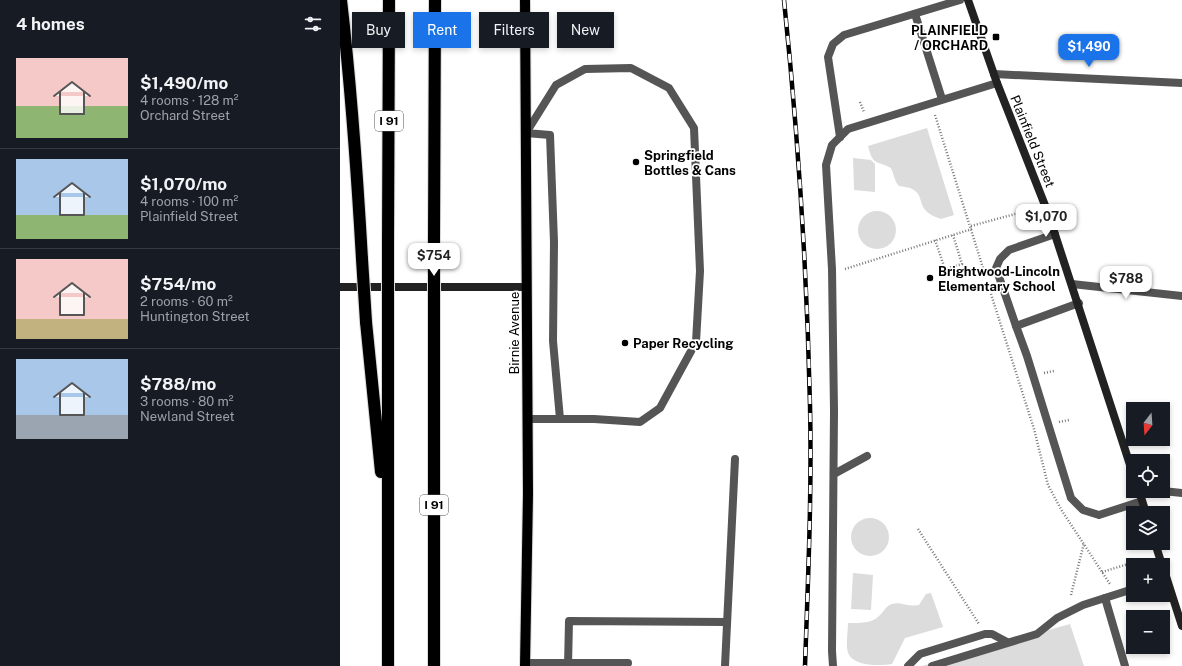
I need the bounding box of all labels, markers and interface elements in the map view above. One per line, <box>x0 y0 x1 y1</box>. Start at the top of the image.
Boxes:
chip: Buy <box>352 12 405 48</box>
chip: Rent <box>413 12 471 48</box>
chip: Filters <box>479 12 549 48</box>
chip: New <box>557 12 614 48</box>
icon: filters <box>302 13 324 35</box>
text: 4 homes <box>16 14 85 34</box>
place label: PLAINFIELD / ORCHARD <box>911 23 988 53</box>
marker: PLAINFIELD / ORCHARD <box>991 32 1001 42</box>
pin: $1,490 <box>1056 34 1122 68</box>
text: $1,490 <box>1067 39 1111 54</box>
text: $1,490/mo <box>140 73 228 93</box>
icon: home <box>48 74 96 122</box>
text: 4 rooms · 128 m² <box>140 93 239 108</box>
street label: Plainfield Street <box>1007 93 1058 189</box>
text: Orchard Street <box>140 108 230 123</box>
road number: I 91 <box>375 111 403 131</box>
place label: Springfield Bottles & Cans <box>644 148 736 178</box>
marker: Springfield Bottles & Cans <box>631 157 641 167</box>
text: $1,070/mo <box>140 174 227 194</box>
icon: home <box>48 175 96 223</box>
text: 4 rooms · 100 m² <box>140 194 238 209</box>
pin: $1,070 <box>1013 204 1079 238</box>
text: Plainfield Street <box>140 209 238 224</box>
text: $1,070 <box>1025 209 1067 224</box>
pin: $754 <box>410 243 458 277</box>
text: $754 <box>417 248 451 263</box>
place label: Brightwood-Lincoln Elementary School <box>938 264 1060 294</box>
pin: $788 <box>1102 266 1150 300</box>
text: $788 <box>1109 271 1143 286</box>
marker: Brightwood-Lincoln Elementary School <box>925 273 935 283</box>
text: $754/mo <box>140 274 216 294</box>
icon: home <box>48 275 96 323</box>
street label: Birnie Avenue <box>507 292 522 374</box>
text: 2 rooms · 60 m² <box>140 294 233 309</box>
text: Huntington Street <box>140 309 250 324</box>
place label: Paper Recycling <box>633 336 733 351</box>
marker: Paper Recycling <box>620 338 630 348</box>
text: $788/mo <box>140 374 216 394</box>
icon: home <box>48 375 96 423</box>
text: 3 rooms · 80 m² <box>140 394 233 409</box>
north arrow <box>1126 402 1170 446</box>
map controls <box>1126 402 1170 654</box>
text: Newland Street <box>140 409 235 424</box>
button: locate <box>1126 454 1170 498</box>
road number: I 91 <box>420 495 448 515</box>
button: layers <box>1126 506 1170 550</box>
button: + <box>1126 558 1170 602</box>
button: − <box>1126 610 1170 654</box>

